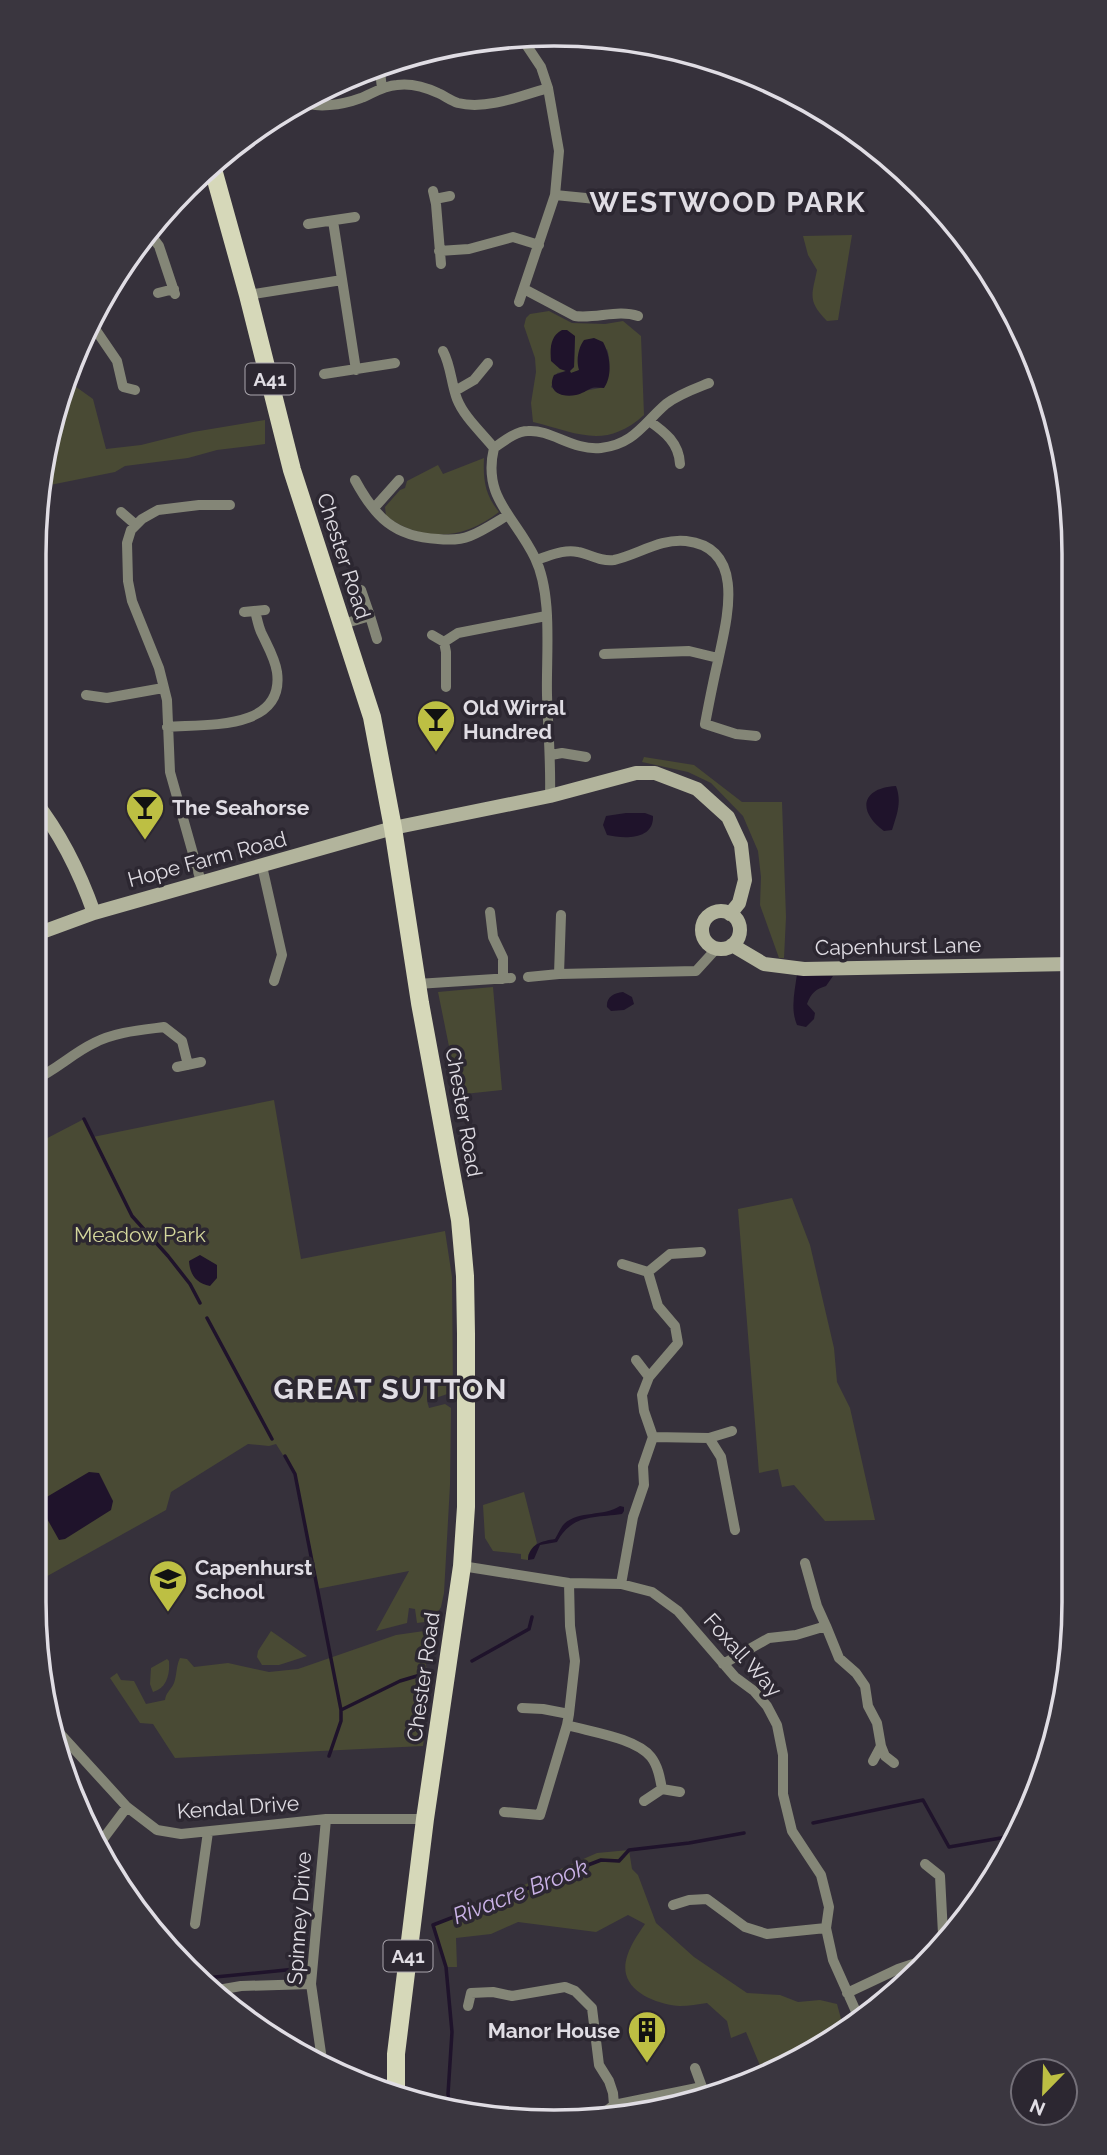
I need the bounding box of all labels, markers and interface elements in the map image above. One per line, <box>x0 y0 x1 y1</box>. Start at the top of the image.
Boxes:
district label: WESTWOOD PARK <box>590 186 866 219</box>
road number: A41 <box>246 364 294 394</box>
street label: Chester Road <box>312 490 376 622</box>
place label: Old Wirral Hundred <box>463 695 566 744</box>
bar icon: Old Wirral Hundred <box>415 698 457 753</box>
bar icon: The Seahorse <box>124 786 166 841</box>
place label: The Seahorse <box>172 795 310 820</box>
street label: Hope Farm Road <box>125 826 289 892</box>
street label: Capenhurst Lane <box>815 932 981 960</box>
street label: Chester Road <box>440 1045 488 1179</box>
park label: Meadow Park <box>74 1222 206 1247</box>
district label: GREAT SUTTON <box>274 1373 508 1406</box>
place label: Capenhurst School <box>195 1555 312 1604</box>
school or university icon: Capenhurst School <box>147 1558 189 1613</box>
street label: Foxall Way <box>699 1608 787 1702</box>
street label: Chester Road <box>402 1610 444 1744</box>
street label: Kendal Drive <box>176 1790 300 1824</box>
street label: Spinney Drive <box>282 1851 316 1985</box>
water label: Rivacre Brook <box>449 1853 591 1929</box>
road number: A41 <box>384 1940 432 1972</box>
building icon: Manor House <box>626 2009 668 2064</box>
place label: Manor House <box>488 2018 620 2043</box>
north arrow <box>1009 2057 1079 2127</box>
text: N <box>1026 2095 1048 2121</box>

